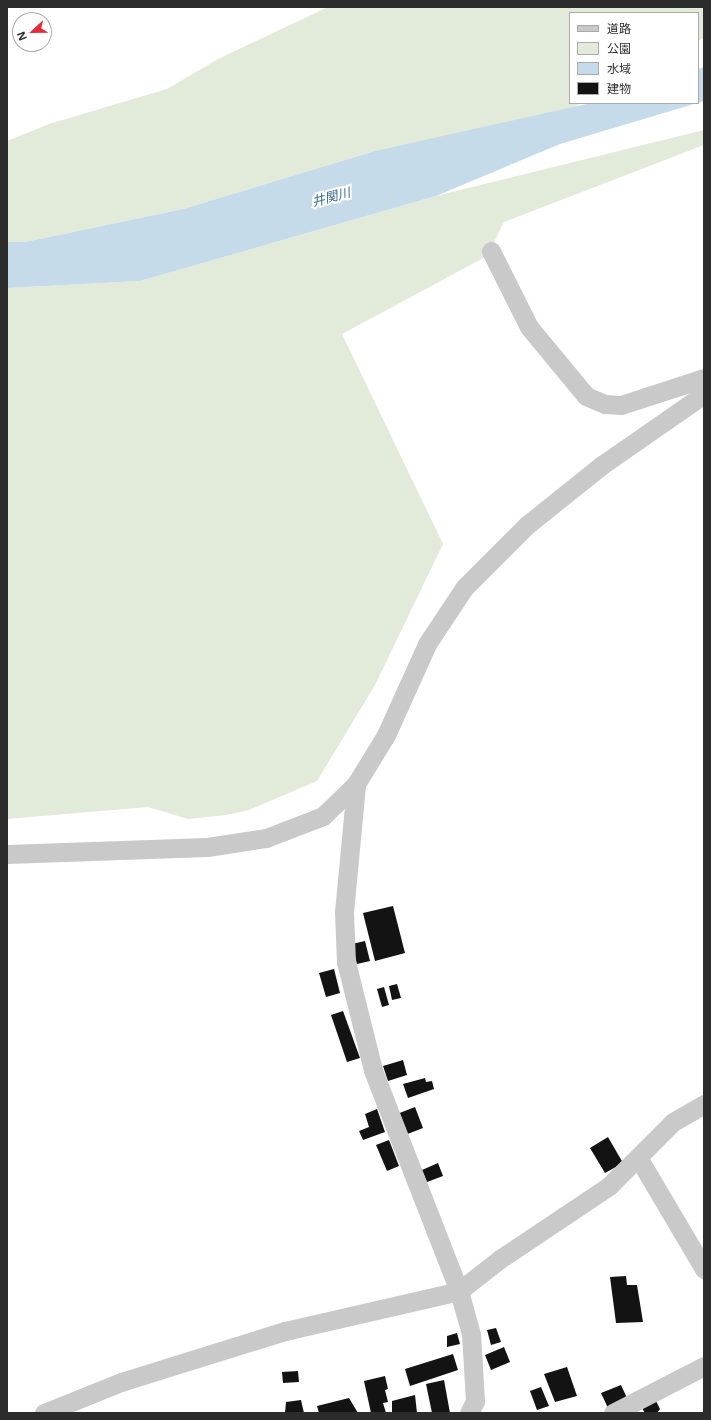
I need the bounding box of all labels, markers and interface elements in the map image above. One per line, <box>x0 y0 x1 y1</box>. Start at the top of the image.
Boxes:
north arrow <box>12 12 52 52</box>
legend <box>569 12 699 104</box>
text: 道路 <box>607 20 631 37</box>
text: N <box>13 29 30 43</box>
text: 公園 <box>607 40 631 57</box>
text: 水域 <box>607 60 631 77</box>
text: 建物 <box>607 80 631 97</box>
water label: 井関川 <box>310 184 352 210</box>

